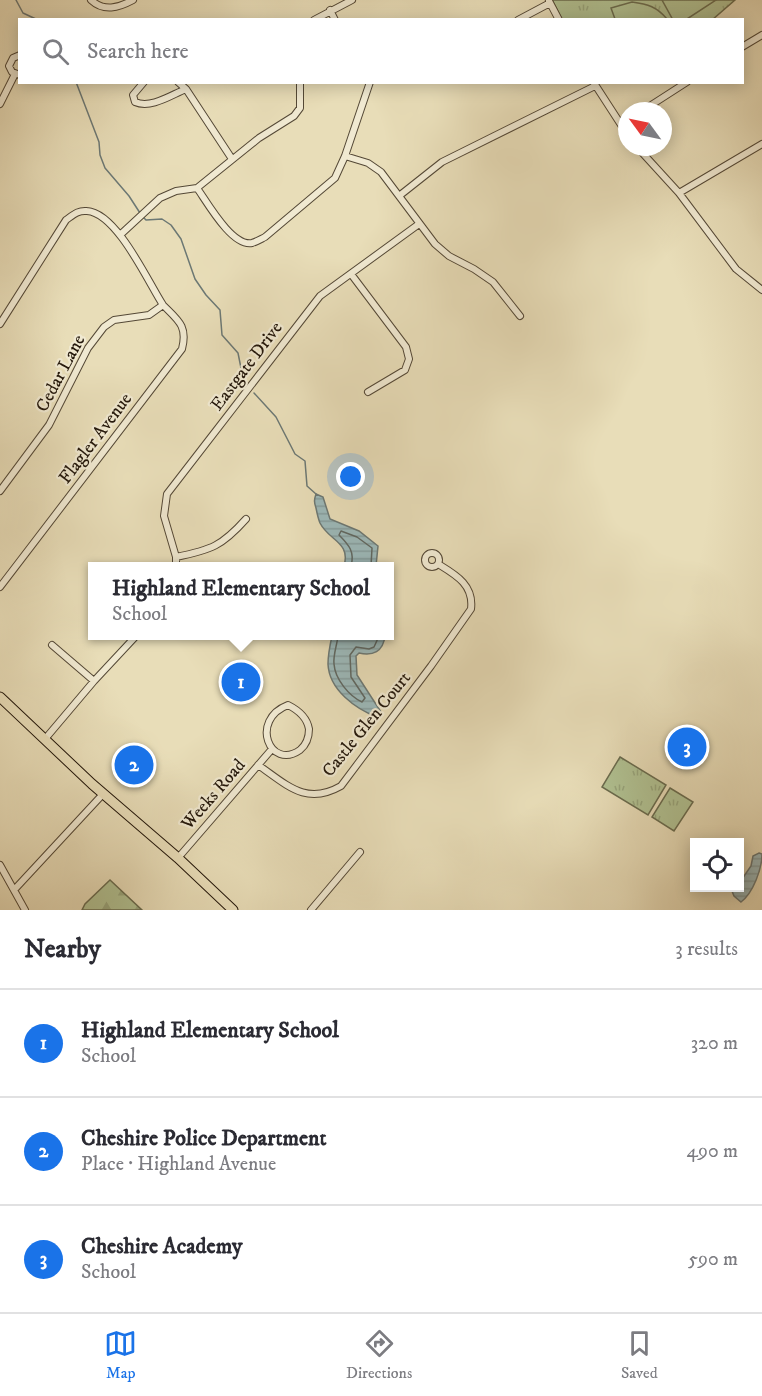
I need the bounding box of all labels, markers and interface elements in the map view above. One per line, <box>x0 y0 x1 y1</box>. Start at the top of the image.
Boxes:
search box <box>18 18 744 84</box>
icon: search <box>39 35 72 68</box>
text: Search here <box>87 38 189 65</box>
north arrow <box>618 102 672 156</box>
street label: Eastgate Drive <box>206 318 287 415</box>
street label: Cedar Lane <box>31 331 90 416</box>
street label: Flagler Avenue <box>54 389 137 488</box>
your location <box>336 462 365 491</box>
popup <box>88 562 394 640</box>
text: Highland Elementary School <box>112 575 370 602</box>
text: School <box>112 602 167 627</box>
pin: 1 <box>222 660 260 704</box>
street label: Castle Glen Court <box>318 668 416 782</box>
pin: 3 <box>668 724 706 770</box>
pin: 2 <box>114 742 154 788</box>
street label: Weeks Road <box>176 755 250 835</box>
map controls <box>690 838 744 892</box>
button: locate <box>690 838 744 892</box>
text: Nearby <box>24 933 101 966</box>
text: 3 results <box>675 937 738 962</box>
text: Highland Elementary School <box>81 1017 339 1044</box>
text: 1 <box>40 1031 47 1056</box>
text: 320 m <box>691 1031 738 1056</box>
text: School <box>81 1044 136 1069</box>
text: Cheshire Police Department <box>81 1125 326 1152</box>
text: 2 <box>39 1139 48 1164</box>
text: 490 m <box>686 1139 738 1164</box>
text: Place · Highland Avenue <box>81 1152 276 1177</box>
text: Cheshire Academy <box>81 1233 243 1260</box>
text: 3 <box>40 1247 47 1272</box>
text: 590 m <box>688 1247 738 1272</box>
text: School <box>81 1260 136 1285</box>
tab: Map <box>104 1327 137 1383</box>
tab: Directions <box>346 1327 412 1383</box>
tab: Saved <box>621 1327 658 1383</box>

